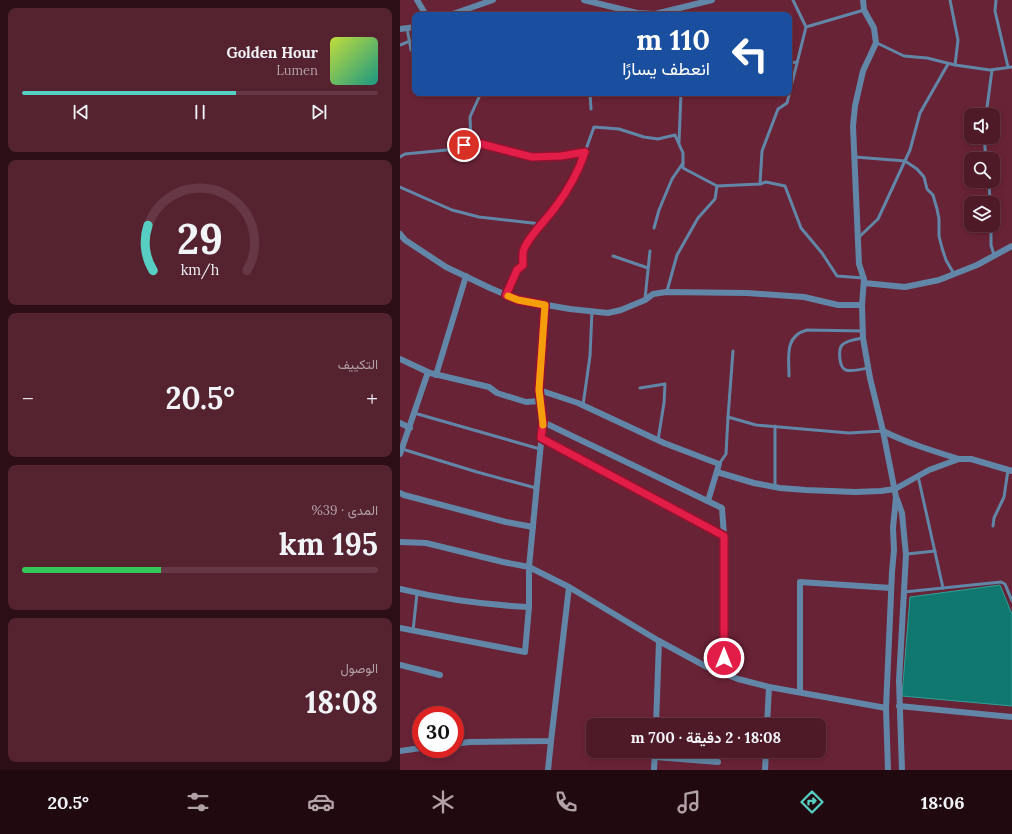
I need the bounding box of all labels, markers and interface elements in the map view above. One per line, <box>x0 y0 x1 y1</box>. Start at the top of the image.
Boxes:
text: 110 m <box>636 22 710 58</box>
icon: left <box>724 28 776 80</box>
text: Golden Hour <box>226 43 318 62</box>
text: انعطف يسارًا <box>622 57 710 80</box>
text: Lumen <box>276 62 318 79</box>
icon: previous <box>70 101 92 123</box>
icon: pause <box>189 101 211 123</box>
icon: next <box>308 101 330 123</box>
map controls <box>964 108 1000 232</box>
button: sound <box>964 108 1000 144</box>
pin <box>447 128 481 162</box>
icon: arrive <box>453 134 475 156</box>
button: search <box>964 152 1000 188</box>
button: layers <box>964 196 1000 232</box>
text: 29 <box>177 211 223 264</box>
text: km/h <box>181 260 220 279</box>
text: التكييف <box>338 356 378 373</box>
text: 20.5° <box>165 379 235 417</box>
text: − <box>22 384 34 412</box>
text: + <box>366 384 378 412</box>
text: المدى · 39% <box>312 502 378 519</box>
text: 195 km <box>279 525 378 563</box>
position arrow <box>703 637 745 679</box>
text: الوصول <box>340 660 378 677</box>
text: 18:08 <box>305 683 378 721</box>
speed limit sign: 30 <box>412 706 464 758</box>
text: 18:08 · 2 دقيقة · 700 m <box>631 728 781 747</box>
icon: filters <box>184 788 212 816</box>
icon: car <box>307 788 335 816</box>
icon: climate <box>429 788 457 816</box>
icon: phone <box>552 788 580 816</box>
icon: music <box>675 788 703 816</box>
icon: directions <box>798 788 826 816</box>
text: 20.5° <box>47 791 89 814</box>
text: 18:06 <box>921 791 965 814</box>

